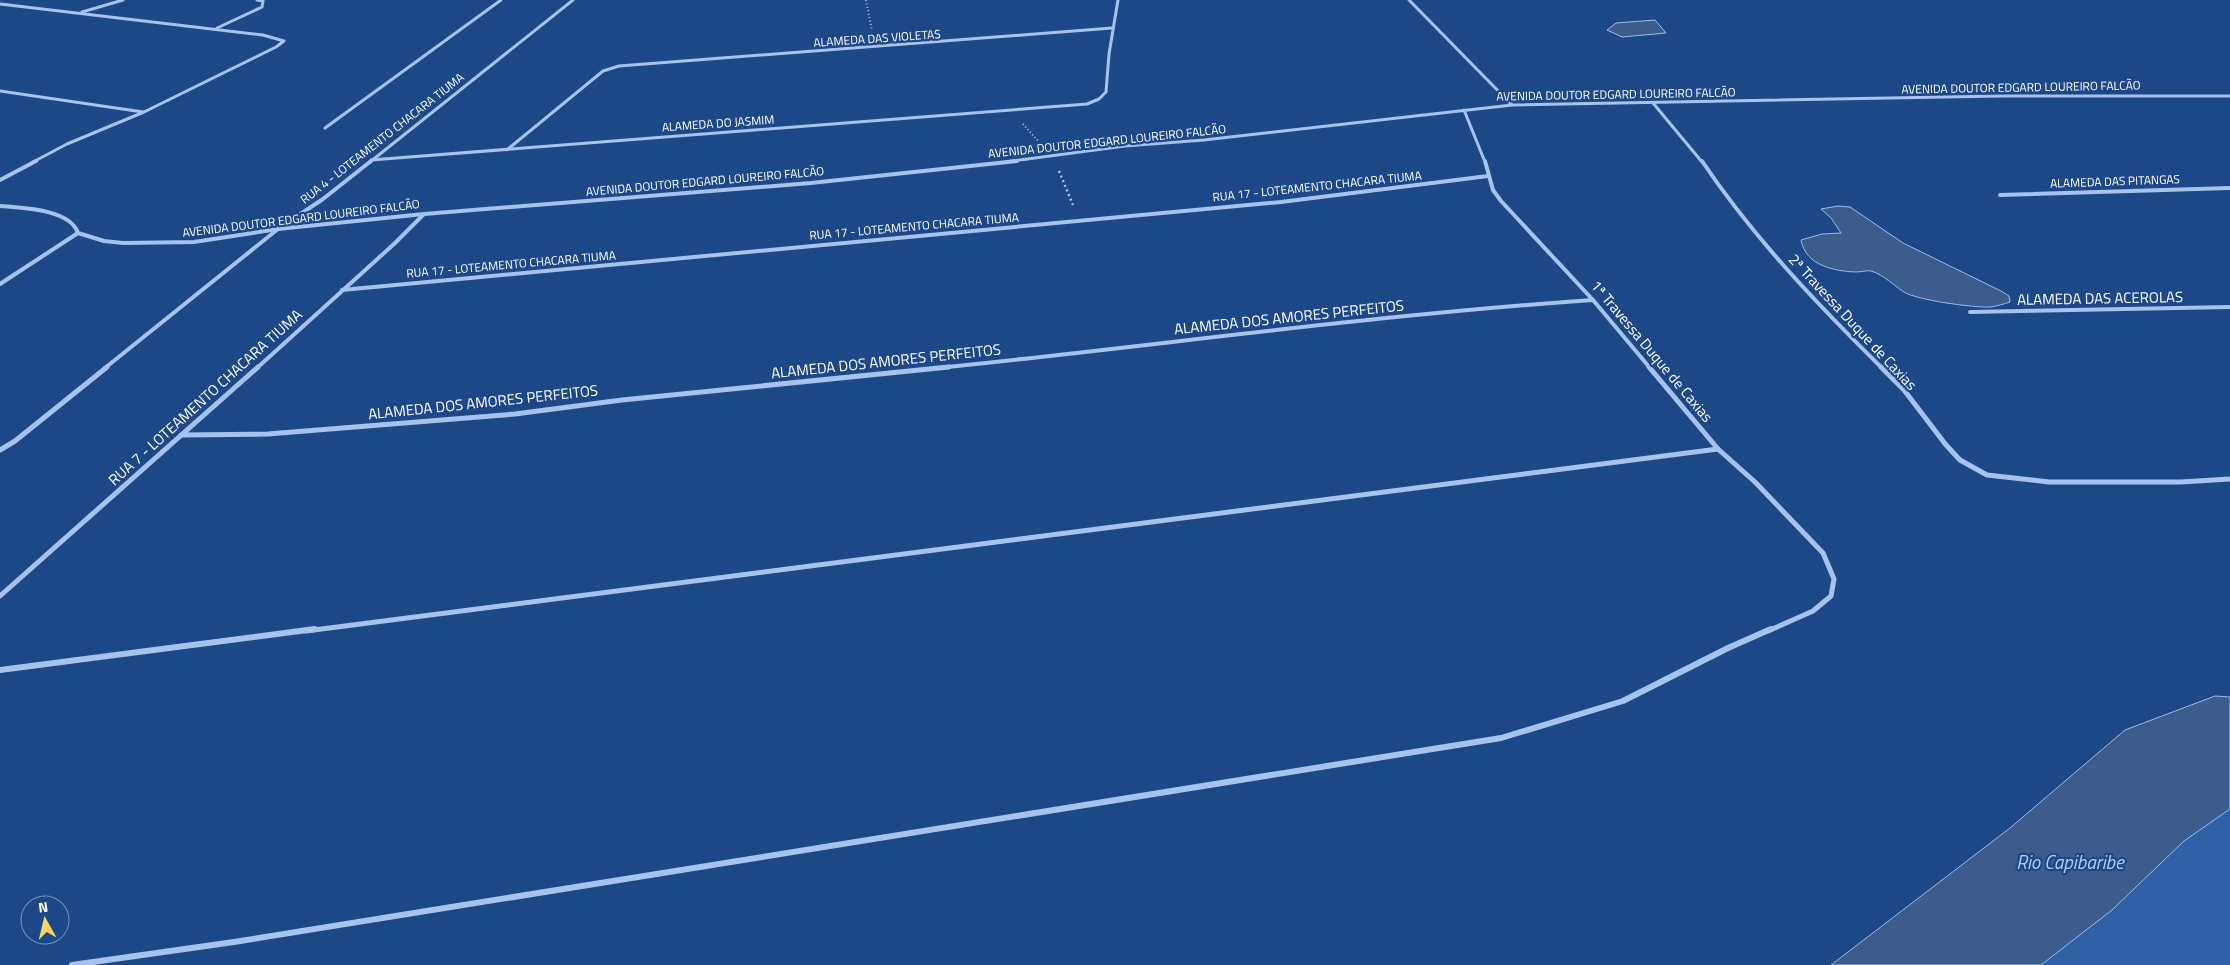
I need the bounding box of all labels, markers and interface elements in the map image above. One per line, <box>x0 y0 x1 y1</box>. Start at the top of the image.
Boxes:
street label: ALAMEDA DAS VIOLETAS <box>813 24 941 52</box>
street label: RUA 4 - LOTEAMENTO CHACARA TIUMA <box>296 68 468 208</box>
street label: AVENIDA DOUTOR EDGARD LOUREIRO FALCÃO <box>1901 75 2141 99</box>
street label: AVENIDA DOUTOR EDGARD LOUREIRO FALCÃO <box>1496 82 1736 106</box>
street label: ALAMEDA DO JASMIM <box>661 110 775 136</box>
street label: AVENIDA DOUTOR EDGARD LOUREIRO FALCÃO <box>987 119 1227 163</box>
street label: AVENIDA DOUTOR EDGARD LOUREIRO FALCÃO <box>585 161 825 201</box>
street label: RUA 17 - LOTEAMENTO CHACARA TIUMA <box>1211 166 1423 206</box>
street label: ALAMEDA DAS PITANGAS <box>2050 169 2180 193</box>
street label: AVENIDA DOUTOR EDGARD LOUREIRO FALCÃO <box>181 194 421 242</box>
street label: RUA 17 - LOTEAMENTO CHACARA TIUMA <box>808 207 1020 245</box>
street label: RUA 17 - LOTEAMENTO CHACARA TIUMA <box>405 245 617 283</box>
street label: 2ª Travessa Duque de Caxias <box>1783 248 1923 396</box>
street label: 1ª Travessa Duque de Caxias <box>1585 275 1719 427</box>
street label: ALAMEDA DAS ACEROLAS <box>2017 285 2183 311</box>
street label: ALAMEDA DOS AMORES PERFEITOS <box>1173 293 1405 341</box>
street label: RUA 7 - LOTEAMENTO CHACARA TIUMA <box>103 303 307 491</box>
street label: ALAMEDA DOS AMORES PERFEITOS <box>770 337 1002 385</box>
street label: ALAMEDA DOS AMORES PERFEITOS <box>367 378 599 426</box>
water label: Rio Capibaribe <box>2016 847 2125 876</box>
north arrow <box>20 895 70 945</box>
text: N <box>37 896 49 918</box>

